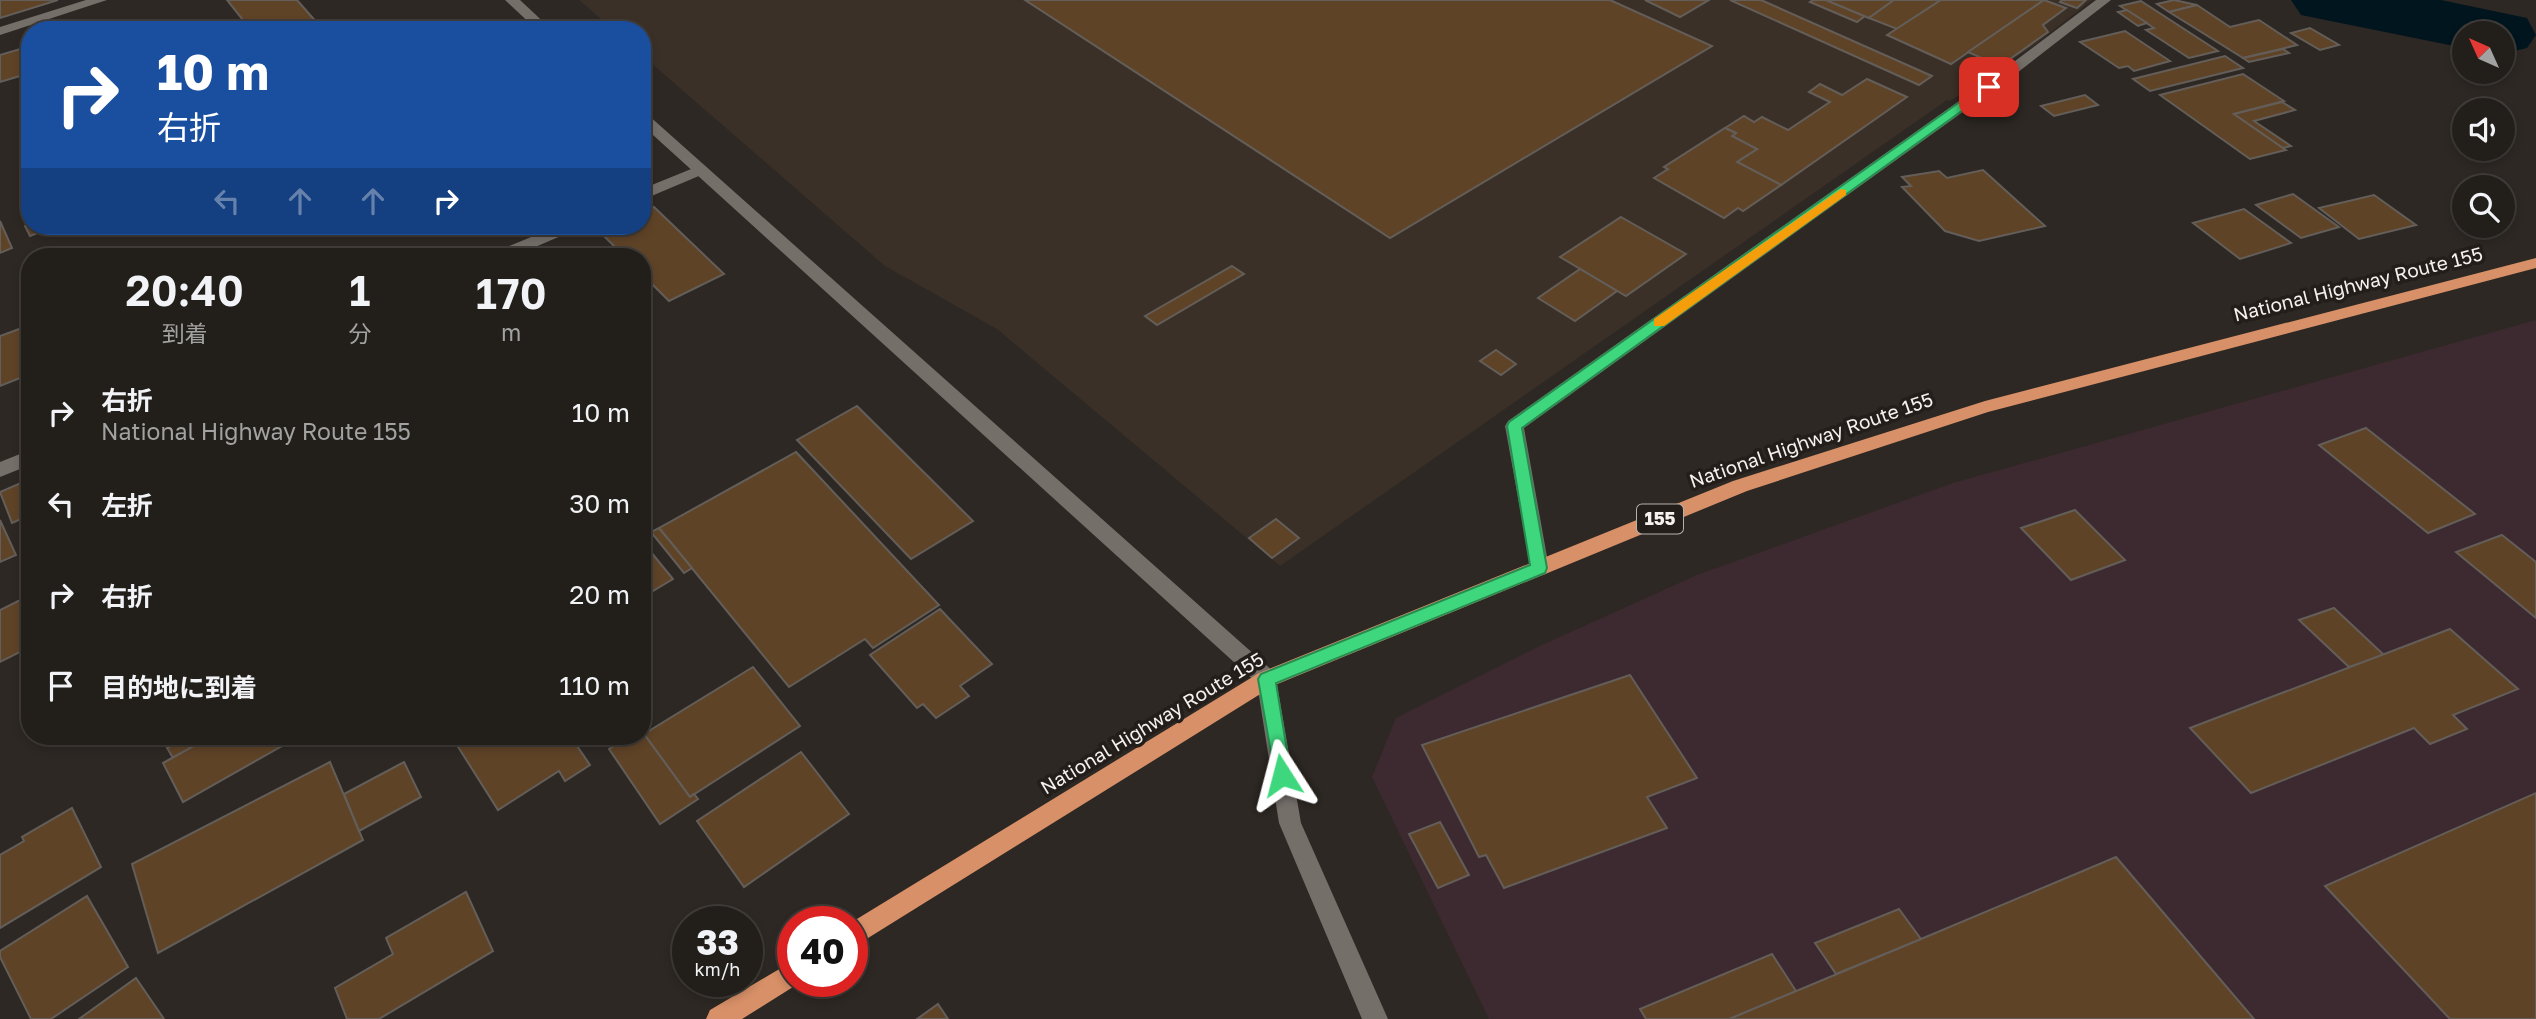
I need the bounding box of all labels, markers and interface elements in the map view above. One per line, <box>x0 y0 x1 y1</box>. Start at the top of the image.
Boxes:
north arrow <box>2452 21 2515 84</box>
map controls <box>2452 21 2515 238</box>
text: 10 m <box>157 42 269 101</box>
icon: right <box>42 49 133 140</box>
pin <box>1959 57 2019 117</box>
icon: arrive <box>1970 68 2008 106</box>
button: sound <box>2452 98 2515 161</box>
text: 右折 <box>157 108 221 146</box>
button: search <box>2452 175 2515 238</box>
icon: left <box>208 182 246 220</box>
icon: ahead <box>281 182 319 220</box>
icon: ahead <box>354 182 392 220</box>
icon: right <box>427 182 465 220</box>
street label: National Highway Route 155 <box>2231 241 2485 326</box>
text: 20:40 <box>126 265 244 315</box>
text: 1 <box>349 265 370 315</box>
text: 170 <box>476 268 546 318</box>
text: m <box>501 318 521 346</box>
text: 到着 <box>162 319 208 347</box>
text: 分 <box>348 319 371 347</box>
text: 右折 <box>101 385 153 416</box>
street label: National Highway Route 155 <box>1686 387 1936 492</box>
icon: right <box>42 394 80 432</box>
text: 10 m <box>572 397 630 428</box>
text: National Highway Route 155 <box>101 417 411 445</box>
icon: left <box>42 485 80 523</box>
text: 30 m <box>569 488 630 519</box>
text: 左折 <box>101 490 153 521</box>
road number: 155 <box>1637 504 1683 534</box>
icon: right <box>42 576 80 614</box>
text: 20 m <box>569 579 630 610</box>
text: 右折 <box>101 581 153 612</box>
street label: National Highway Route 155 <box>1036 647 1267 798</box>
icon: arrive <box>42 667 80 705</box>
text: 110 m <box>559 670 630 701</box>
text: 目的地に到着 <box>101 672 257 703</box>
position arrow <box>1245 738 1319 812</box>
speed limit sign: 40 <box>777 906 868 997</box>
text: 33 <box>696 921 739 963</box>
text: km/h <box>695 958 740 980</box>

